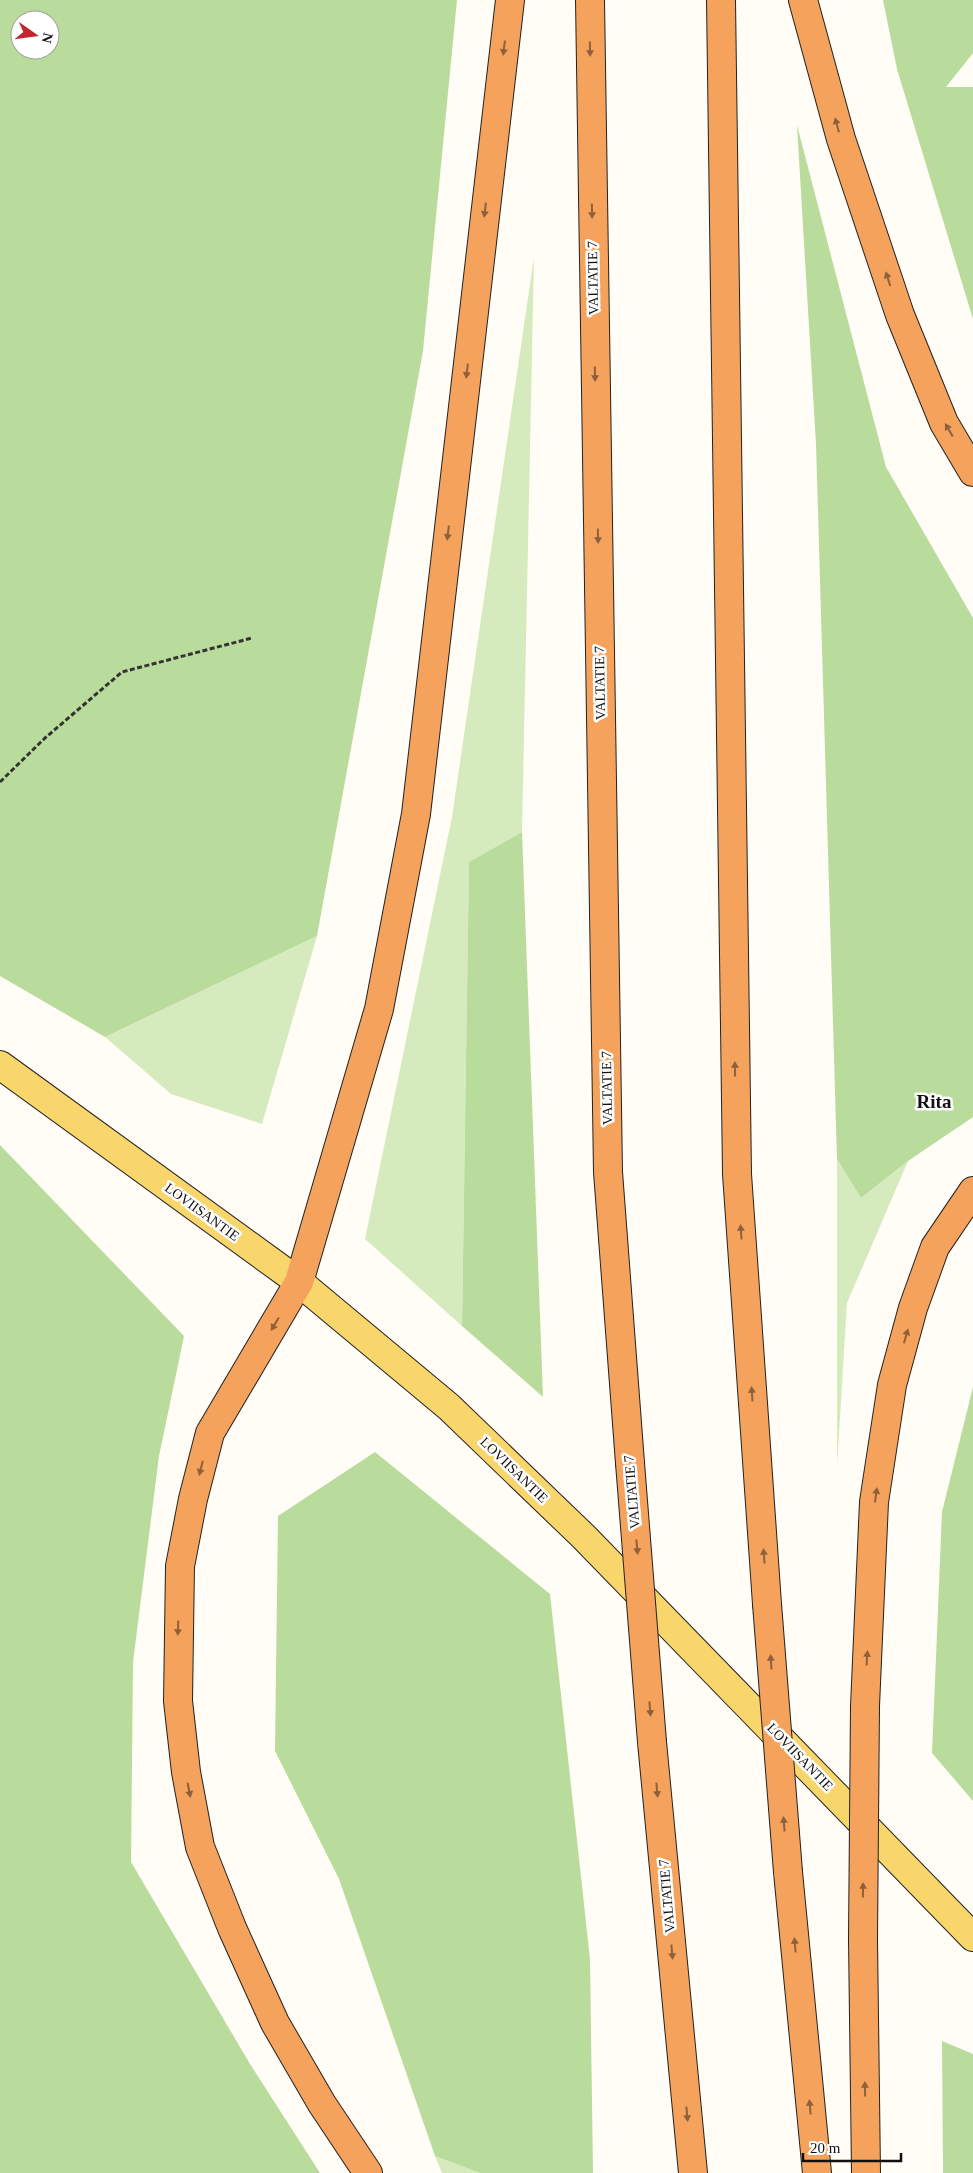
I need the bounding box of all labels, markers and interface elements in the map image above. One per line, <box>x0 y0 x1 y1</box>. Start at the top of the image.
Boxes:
north arrow <box>10 10 60 60</box>
text: N <box>39 31 56 45</box>
one-way arrow <box>500 41 508 57</box>
one-way arrow <box>586 41 594 57</box>
one-way arrow <box>833 117 841 132</box>
one-way arrow <box>481 202 489 218</box>
one-way arrow <box>589 203 597 219</box>
street label: VALTATIE 7 <box>585 241 601 315</box>
one-way arrow <box>884 271 892 286</box>
one-way arrow <box>463 364 471 380</box>
one-way arrow <box>591 366 599 382</box>
one-way arrow <box>944 423 953 436</box>
one-way arrow <box>444 525 452 541</box>
one-way arrow <box>594 528 602 544</box>
street label: VALTATIE 7 <box>592 646 608 720</box>
street label: VALTATIE 7 <box>599 1051 615 1125</box>
one-way arrow <box>731 1061 739 1077</box>
district label: Rita <box>917 1091 952 1112</box>
street label: LOVIISANTIE <box>162 1180 242 1244</box>
one-way arrow <box>737 1223 745 1239</box>
one-way arrow <box>270 1318 279 1331</box>
one-way arrow <box>902 1328 910 1343</box>
one-way arrow <box>748 1385 756 1401</box>
street label: LOVIISANTIE <box>477 1434 551 1506</box>
street label: VALTATIE 7 <box>621 1455 643 1529</box>
one-way arrow <box>197 1460 205 1475</box>
one-way arrow <box>872 1487 880 1503</box>
one-way arrow <box>633 1539 641 1555</box>
one-way arrow <box>759 1547 767 1563</box>
one-way arrow <box>174 1620 182 1636</box>
one-way arrow <box>864 1649 872 1665</box>
one-way arrow <box>767 1654 775 1670</box>
one-way arrow <box>646 1701 654 1717</box>
street label: LOVIISANTIE <box>764 1720 836 1794</box>
one-way arrow <box>185 1782 193 1797</box>
one-way arrow <box>653 1783 661 1799</box>
one-way arrow <box>780 1816 788 1832</box>
street label: VALTATIE 7 <box>656 1859 678 1933</box>
one-way arrow <box>859 1882 867 1898</box>
one-way arrow <box>791 1937 799 1953</box>
one-way arrow <box>668 1944 676 1960</box>
one-way arrow <box>861 2081 869 2097</box>
one-way arrow <box>806 2099 814 2115</box>
one-way arrow <box>684 2106 692 2122</box>
scale bar <box>803 2130 900 2162</box>
text: 20 m <box>810 2140 841 2156</box>

